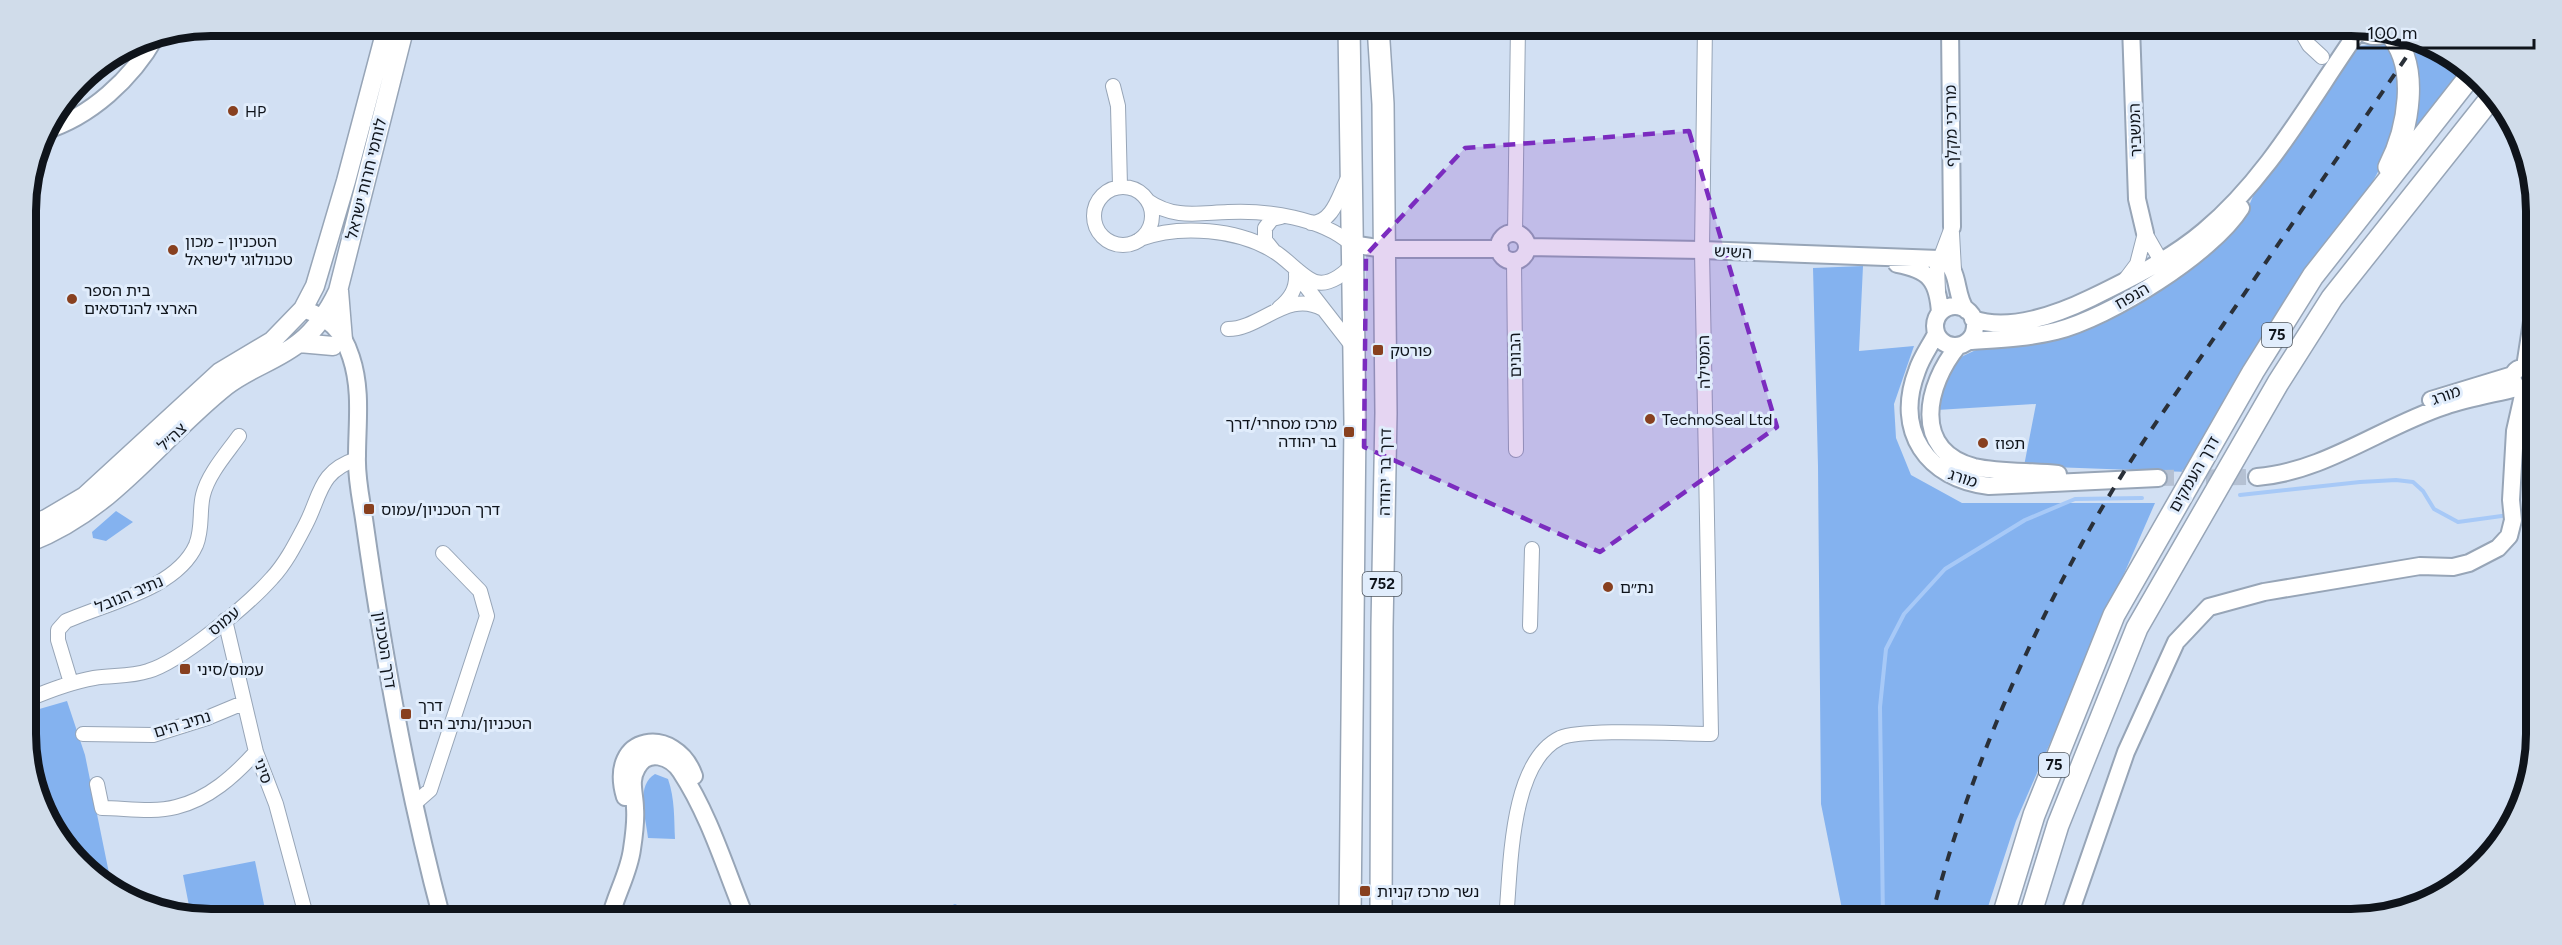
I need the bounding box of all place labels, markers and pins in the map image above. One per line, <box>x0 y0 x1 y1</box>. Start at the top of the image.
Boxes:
place label: HP <box>245 102 266 121</box>
marker: HP <box>226 104 240 118</box>
place label: הטכניון - מכון טכנולוגי לישראל <box>185 232 293 269</box>
marker: הטכניון - מכון טכנולוגי לישראל <box>166 243 180 257</box>
place label: בית הספר הארצי להנדסאים <box>84 281 198 318</box>
marker: בית הספר הארצי להנדסאים <box>65 292 79 306</box>
place label: פורטק <box>1390 341 1432 360</box>
marker: פורטק <box>1371 343 1385 357</box>
place label: TechnoSeal Ltd <box>1662 410 1772 429</box>
marker: TechnoSeal Ltd <box>1643 412 1657 426</box>
place label: מרכז מסחרי/דרך בר יהודה <box>1226 414 1337 451</box>
marker: מרכז מסחרי/דרך בר יהודה <box>1342 425 1356 439</box>
place label: תפוז <box>1995 434 2025 453</box>
marker: תפוז <box>1976 436 1990 450</box>
place label: דרך הטכניון/עמוס <box>381 500 500 519</box>
marker: דרך הטכניון/עמוס <box>362 502 376 516</box>
place label: נת״ם <box>1620 578 1654 597</box>
marker: נת״ם <box>1601 580 1615 594</box>
place label: עמוס/סיני <box>197 660 264 679</box>
marker: עמוס/סיני <box>178 662 192 676</box>
place label: דרך הטכניון/נתיב הים <box>418 696 532 733</box>
marker: דרך הטכניון/נתיב הים <box>399 707 413 721</box>
place label: נשר מרכז קניות <box>1377 882 1479 901</box>
marker: נשר מרכז קניות <box>1358 884 1372 898</box>

